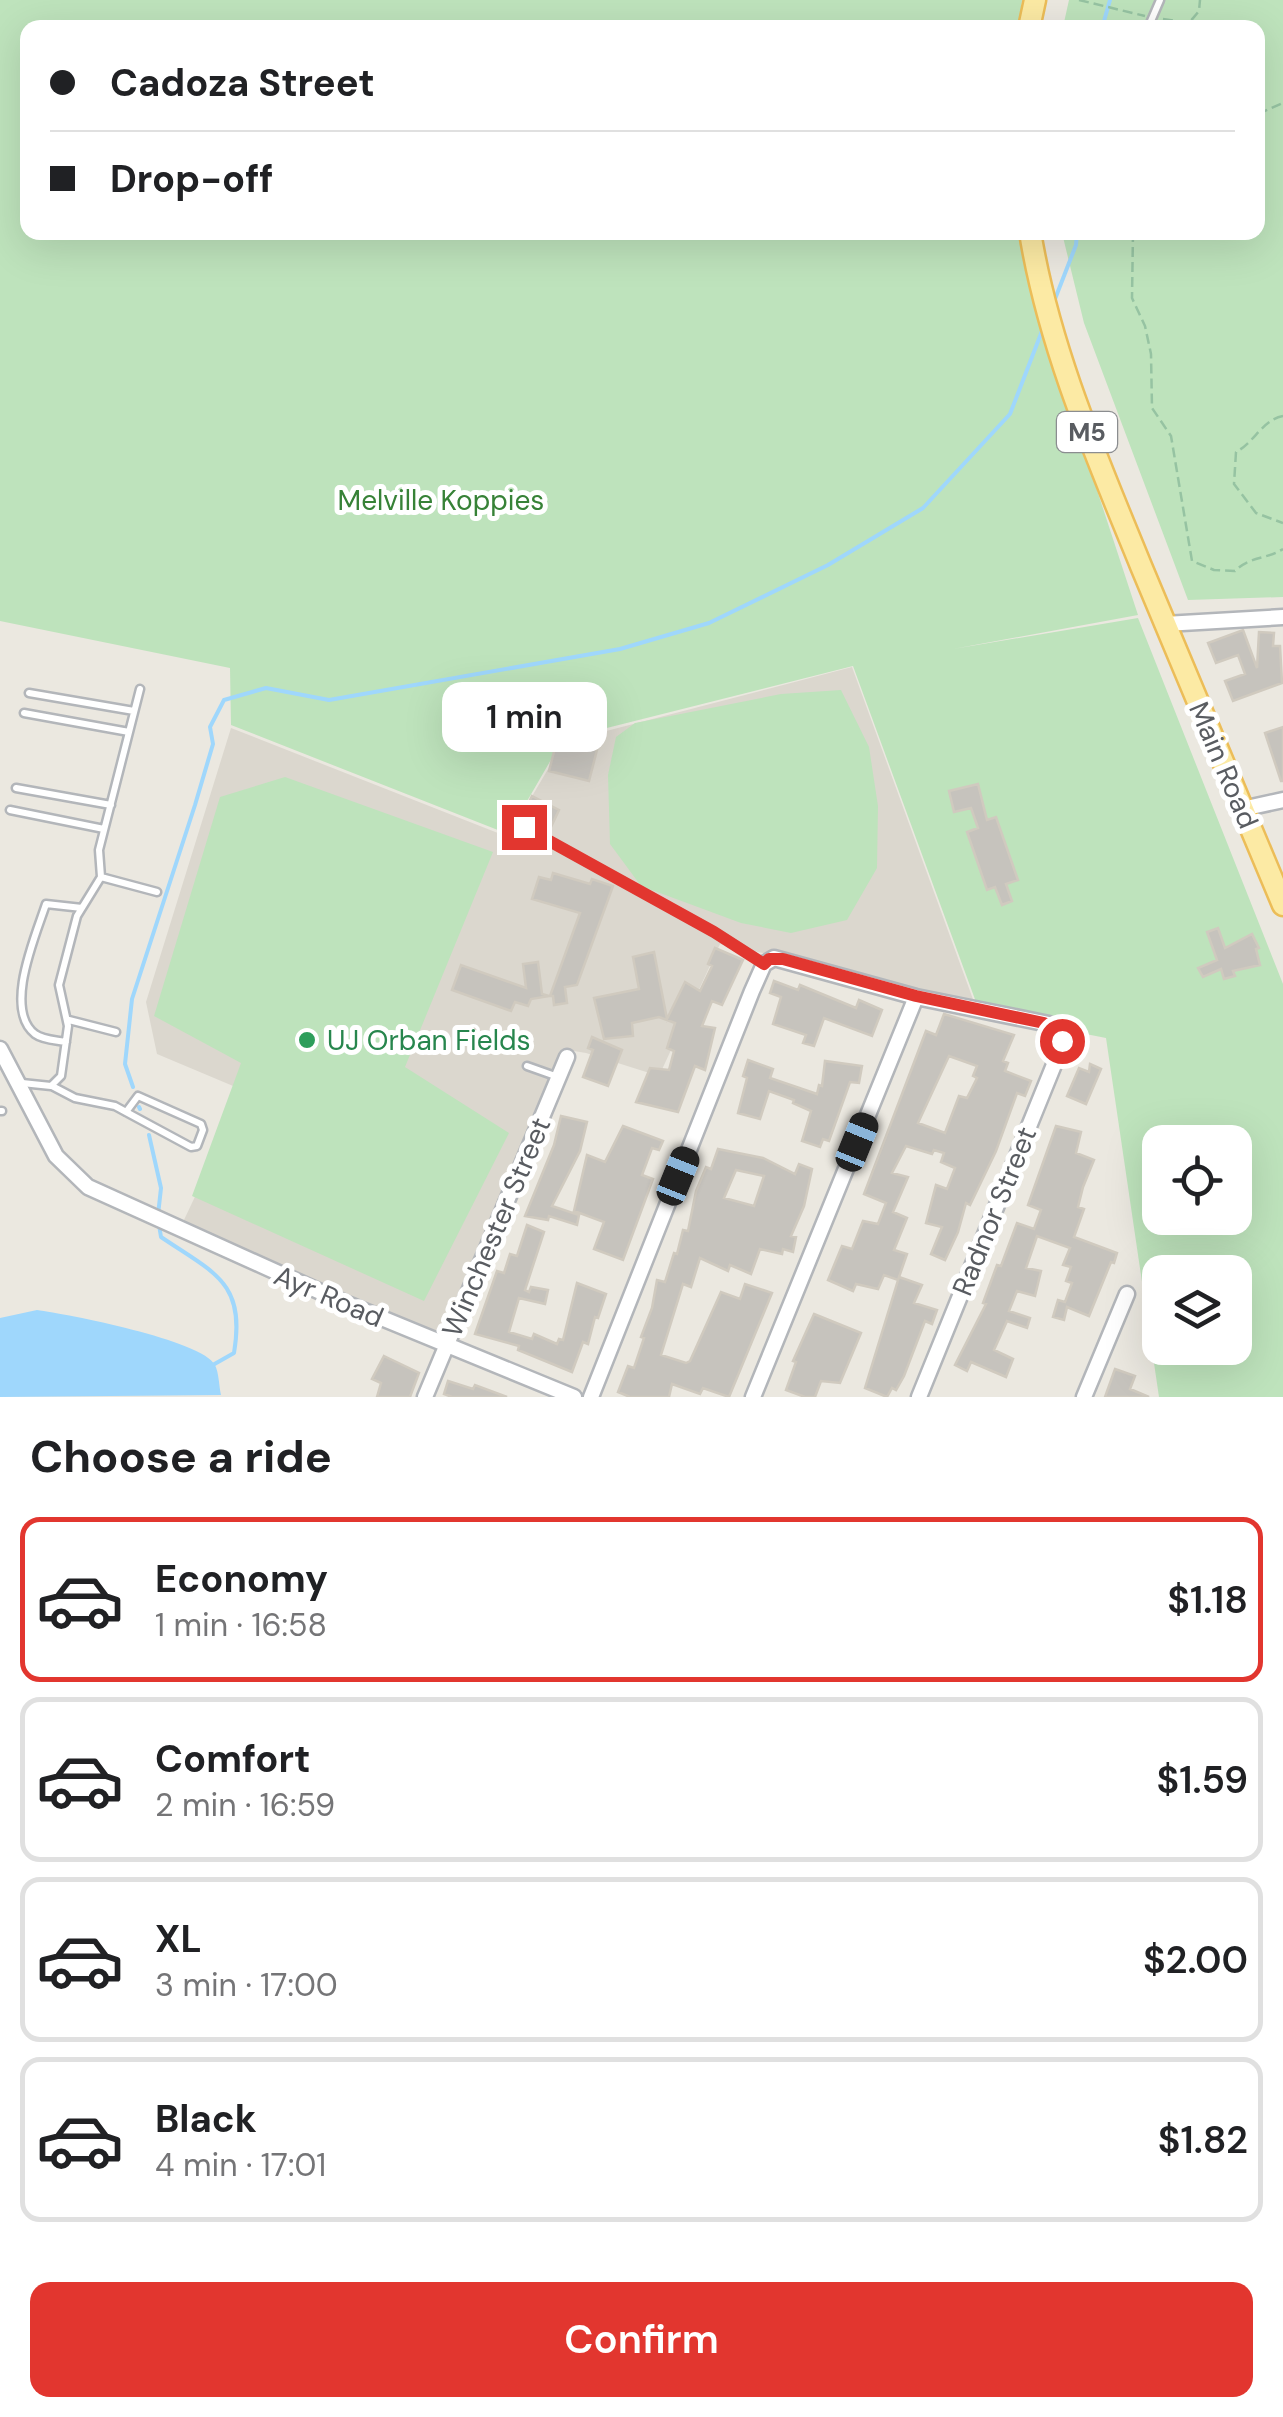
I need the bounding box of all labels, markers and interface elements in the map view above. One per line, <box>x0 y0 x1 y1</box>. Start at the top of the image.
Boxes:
text: Cadoza Street <box>110 58 375 108</box>
text: Drop-off <box>110 154 273 204</box>
road number: M5 <box>1057 412 1117 452</box>
park label: Melville Koppies <box>338 482 544 519</box>
callout: 1 min <box>442 682 606 752</box>
text: 1 min <box>486 696 563 738</box>
street label: Main Road <box>1180 696 1267 834</box>
route end <box>502 805 547 850</box>
route start <box>1040 1019 1085 1064</box>
place label: UJ Orban Fields <box>327 1022 531 1059</box>
marker: UJ Orban Fields <box>296 1029 318 1051</box>
car <box>832 1109 882 1175</box>
street label: Winchester Street <box>434 1112 559 1343</box>
street label: Radnor Street <box>944 1121 1045 1301</box>
map controls <box>1142 1125 1252 1365</box>
button: locate <box>1142 1125 1252 1235</box>
car <box>653 1143 703 1209</box>
button: layers <box>1142 1255 1252 1365</box>
street label: Ayr Road <box>268 1257 389 1336</box>
text: Choose a ride <box>30 1427 332 1486</box>
text: Economy <box>155 1554 328 1604</box>
icon: car <box>35 1555 125 1645</box>
text: $1.18 <box>1167 1575 1248 1625</box>
text: 1 min · 16:58 <box>155 1604 327 1646</box>
text: Comfort <box>155 1734 311 1784</box>
icon: car <box>35 1735 125 1825</box>
text: $1.59 <box>1157 1755 1248 1805</box>
text: 2 min · 16:59 <box>155 1784 335 1826</box>
text: XL <box>155 1914 202 1964</box>
icon: car <box>35 1915 125 2005</box>
text: $2.00 <box>1143 1935 1248 1985</box>
text: 3 min · 17:00 <box>155 1964 338 2006</box>
text: Black <box>155 2094 257 2144</box>
icon: car <box>35 2095 125 2185</box>
text: $1.82 <box>1158 2115 1248 2165</box>
text: 4 min · 17:01 <box>155 2144 326 2186</box>
button: Confirm <box>30 2282 1253 2397</box>

